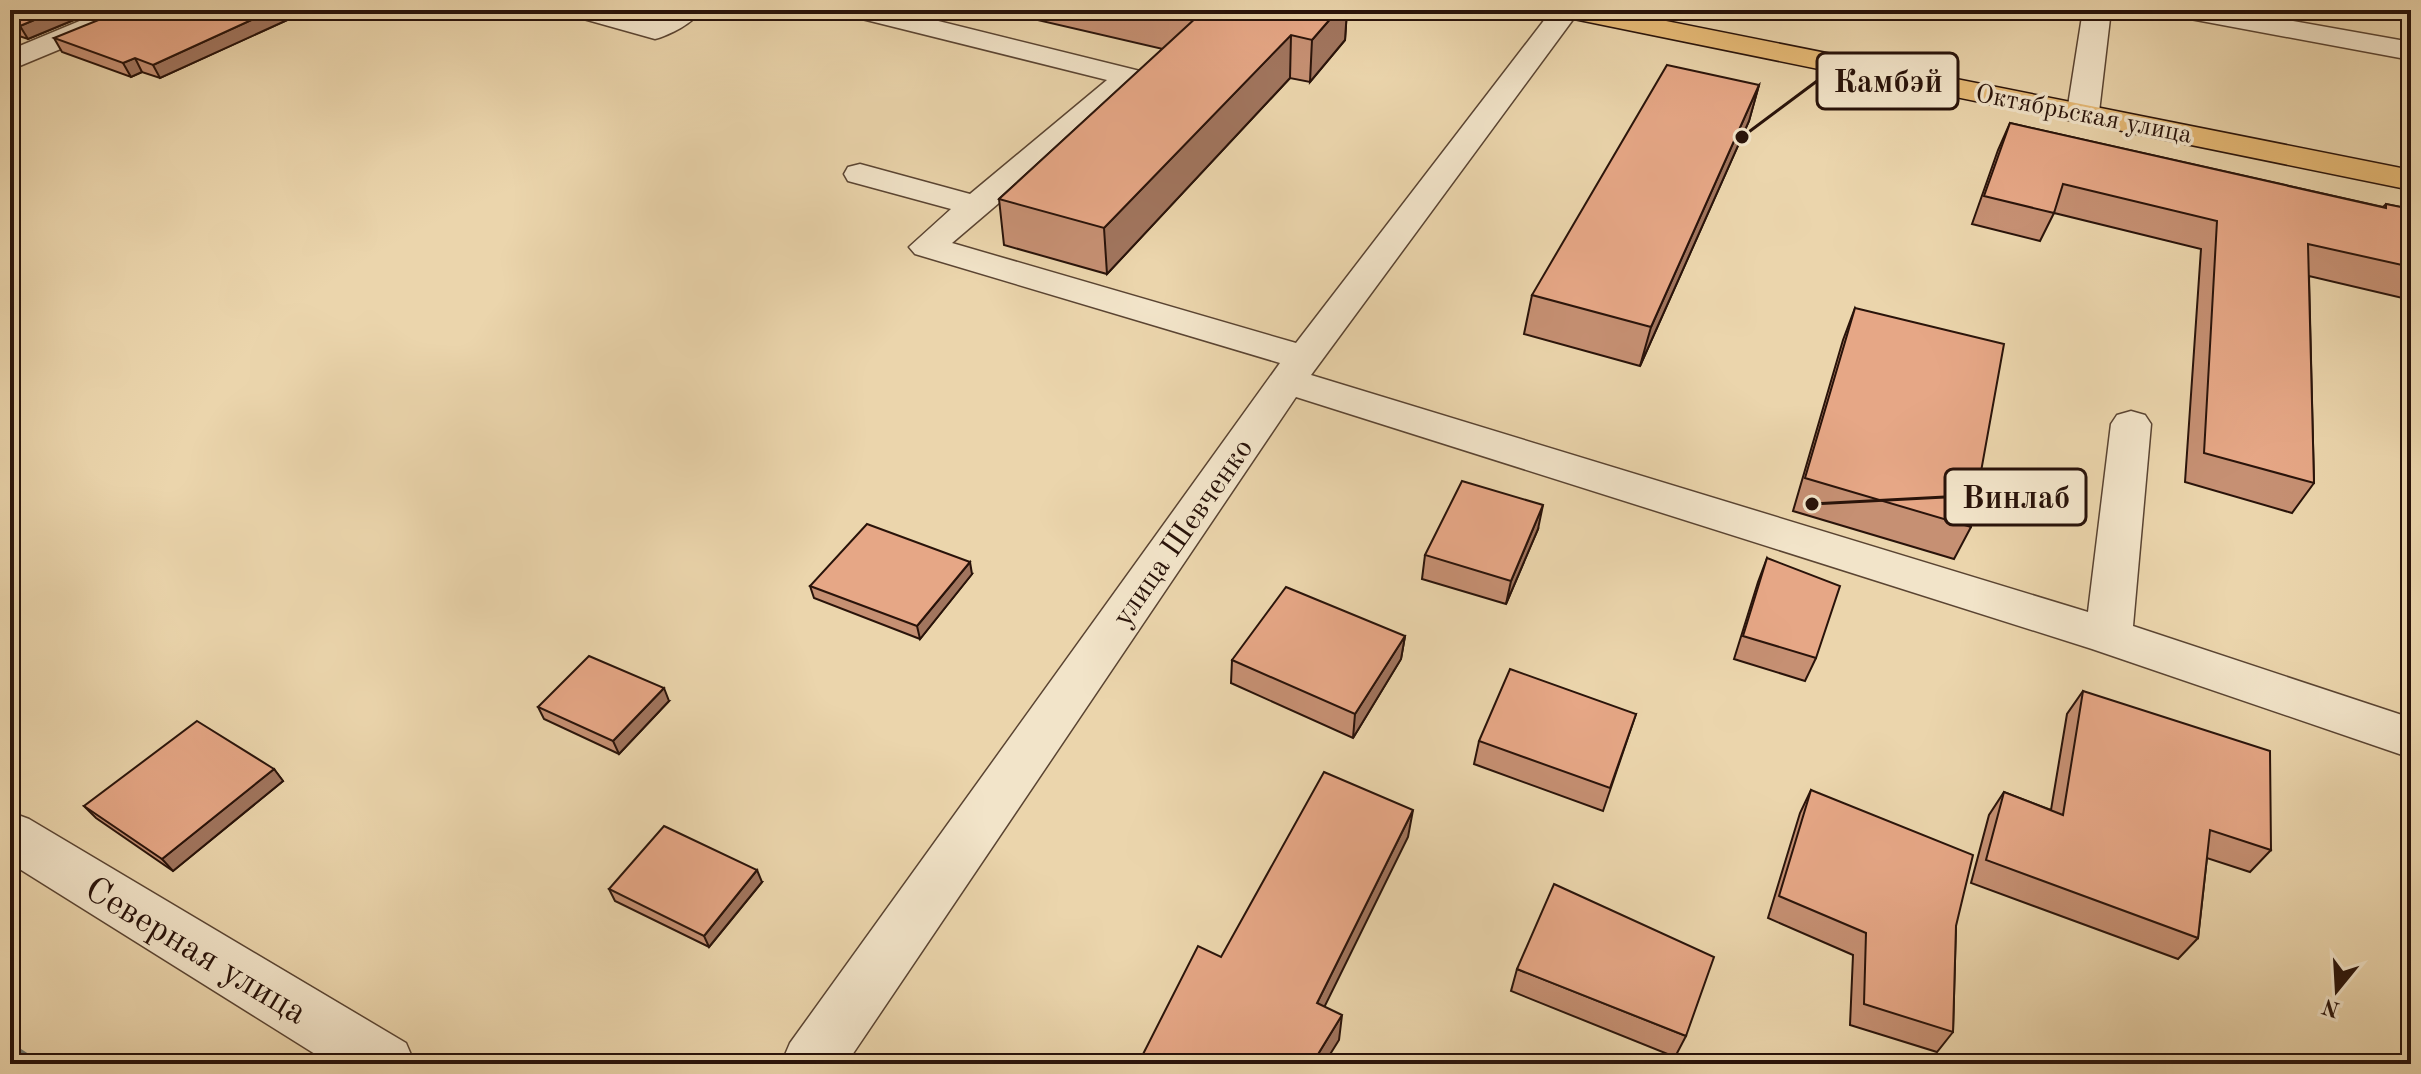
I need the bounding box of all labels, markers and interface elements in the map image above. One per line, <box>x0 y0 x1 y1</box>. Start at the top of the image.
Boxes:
callout: Камбэй <box>1817 53 1958 109</box>
text: Камбэй <box>1833 68 1943 100</box>
street label: Октябрьская улица <box>1973 81 2194 149</box>
street label: улица Шевченко <box>1108 434 1259 633</box>
callout: Винлаб <box>1945 469 2086 525</box>
text: Винлаб <box>1962 484 2070 516</box>
street label: Северная улица <box>78 872 312 1033</box>
north arrow <box>2297 950 2377 1030</box>
text: N <box>2320 994 2343 1020</box>

